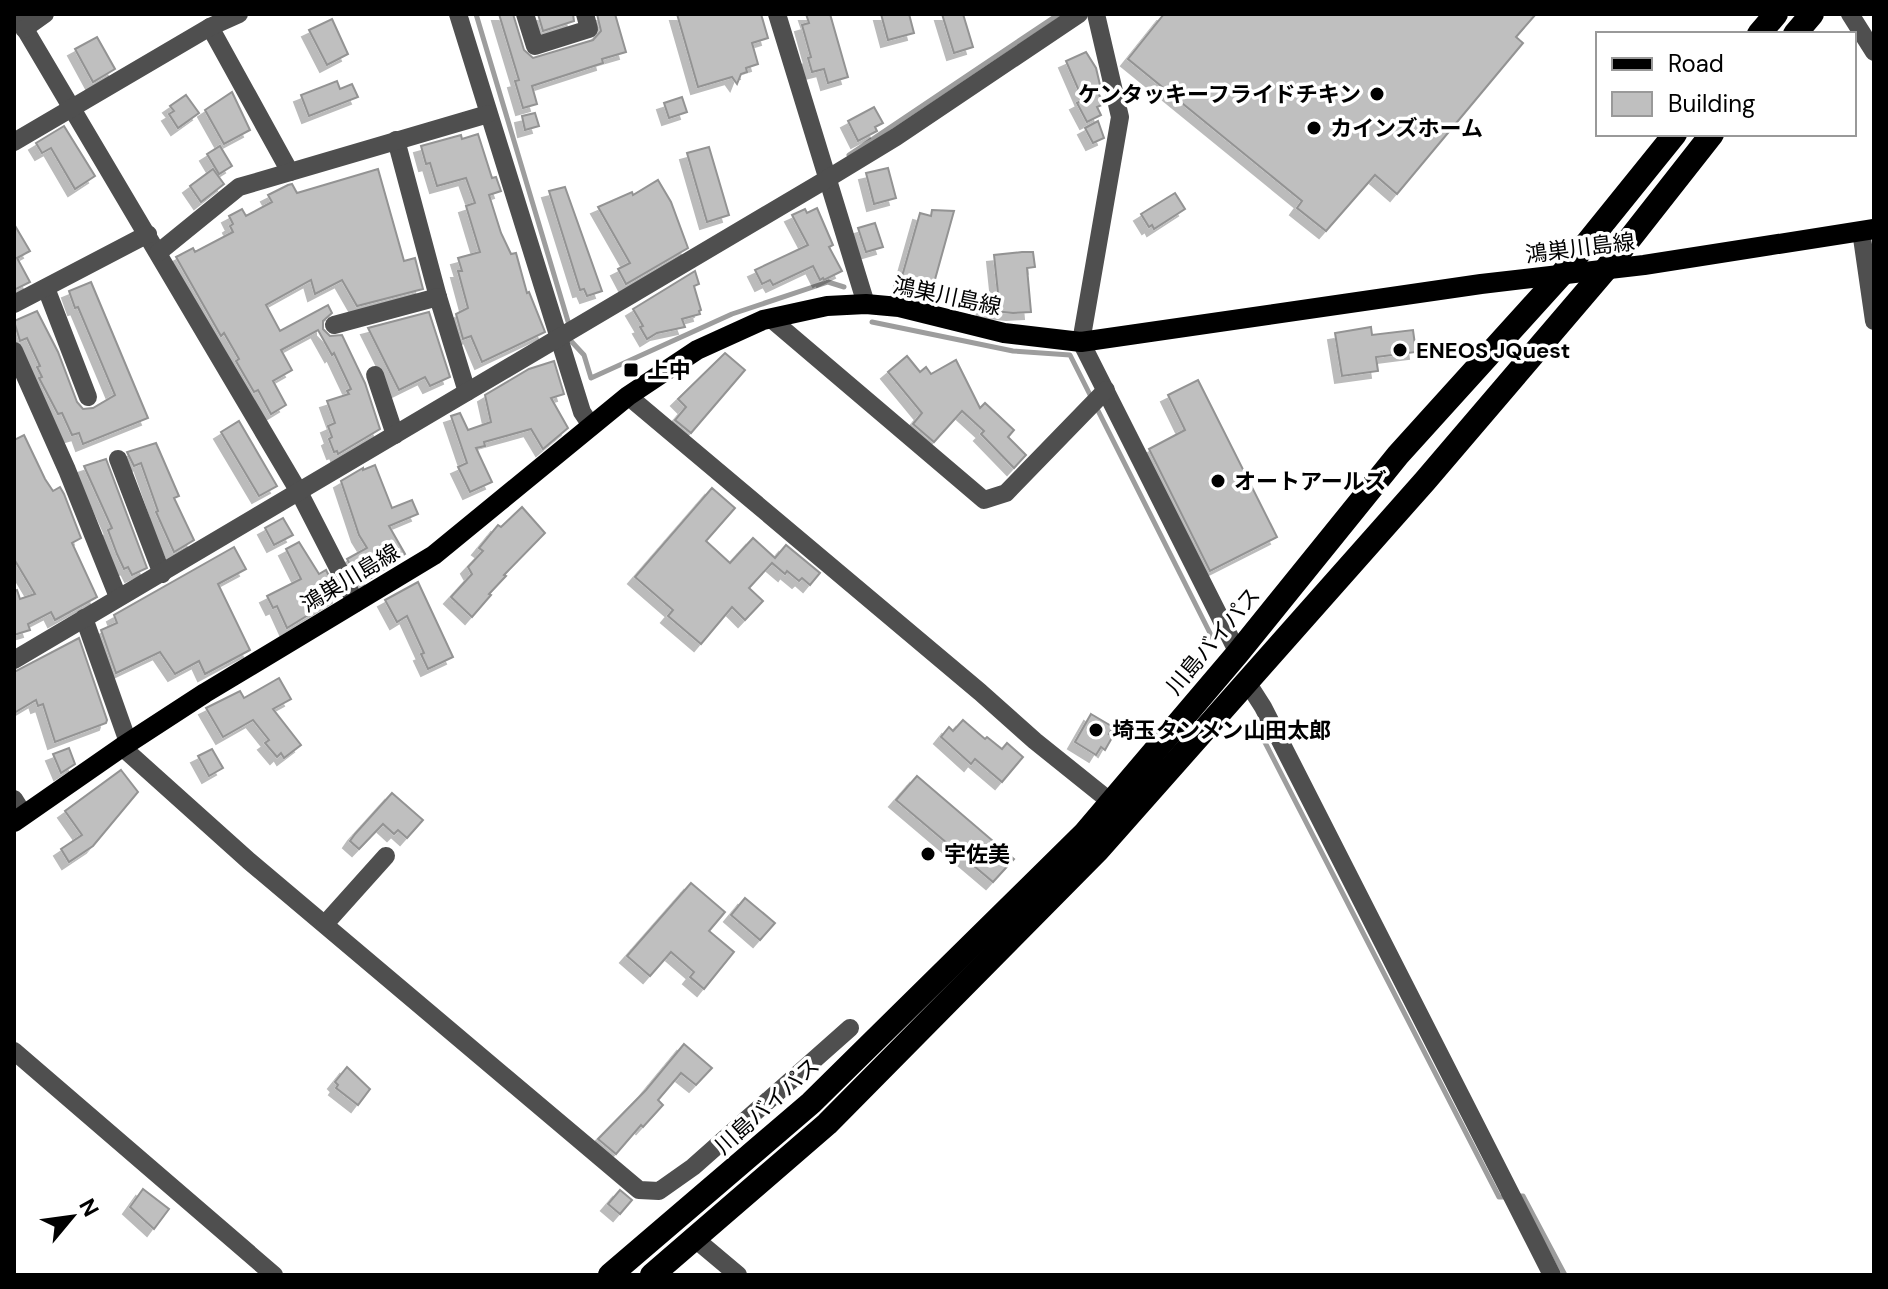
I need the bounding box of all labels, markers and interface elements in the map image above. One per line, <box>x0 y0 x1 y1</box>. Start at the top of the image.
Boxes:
legend <box>1596 32 1856 136</box>
text: Road <box>1668 48 1724 79</box>
place label: ケンタッキーフライドチキン <box>1078 80 1361 109</box>
marker: ケンタッキーフライドチキン <box>1368 85 1386 103</box>
text: Building <box>1668 88 1755 119</box>
place label: カインズホーム <box>1330 114 1483 143</box>
marker: カインズホーム <box>1305 119 1323 137</box>
street label: 鴻巣川島線 <box>1524 227 1636 269</box>
street label: 鴻巣川島線 <box>890 270 1004 322</box>
place label: ENEOS JQuest <box>1416 336 1570 365</box>
marker: ENEOS JQuest <box>1391 341 1409 359</box>
place label: 上中 <box>647 356 691 385</box>
marker: 上中 <box>622 361 640 379</box>
place label: オートアールズ <box>1234 467 1387 496</box>
marker: オートアールズ <box>1209 472 1227 490</box>
street label: 鴻巣川島線 <box>295 537 405 619</box>
street label: 川島バイパス <box>1160 581 1266 701</box>
place label: 埼玉タンメン山田太郎 <box>1112 716 1331 745</box>
marker: 埼玉タンメン山田太郎 <box>1087 721 1105 739</box>
place label: 宇佐美 <box>944 840 1010 869</box>
marker: 宇佐美 <box>919 845 937 863</box>
street label: 川島バイパス <box>708 1051 826 1161</box>
north arrow <box>32 1177 112 1257</box>
text: N <box>72 1193 106 1222</box>

